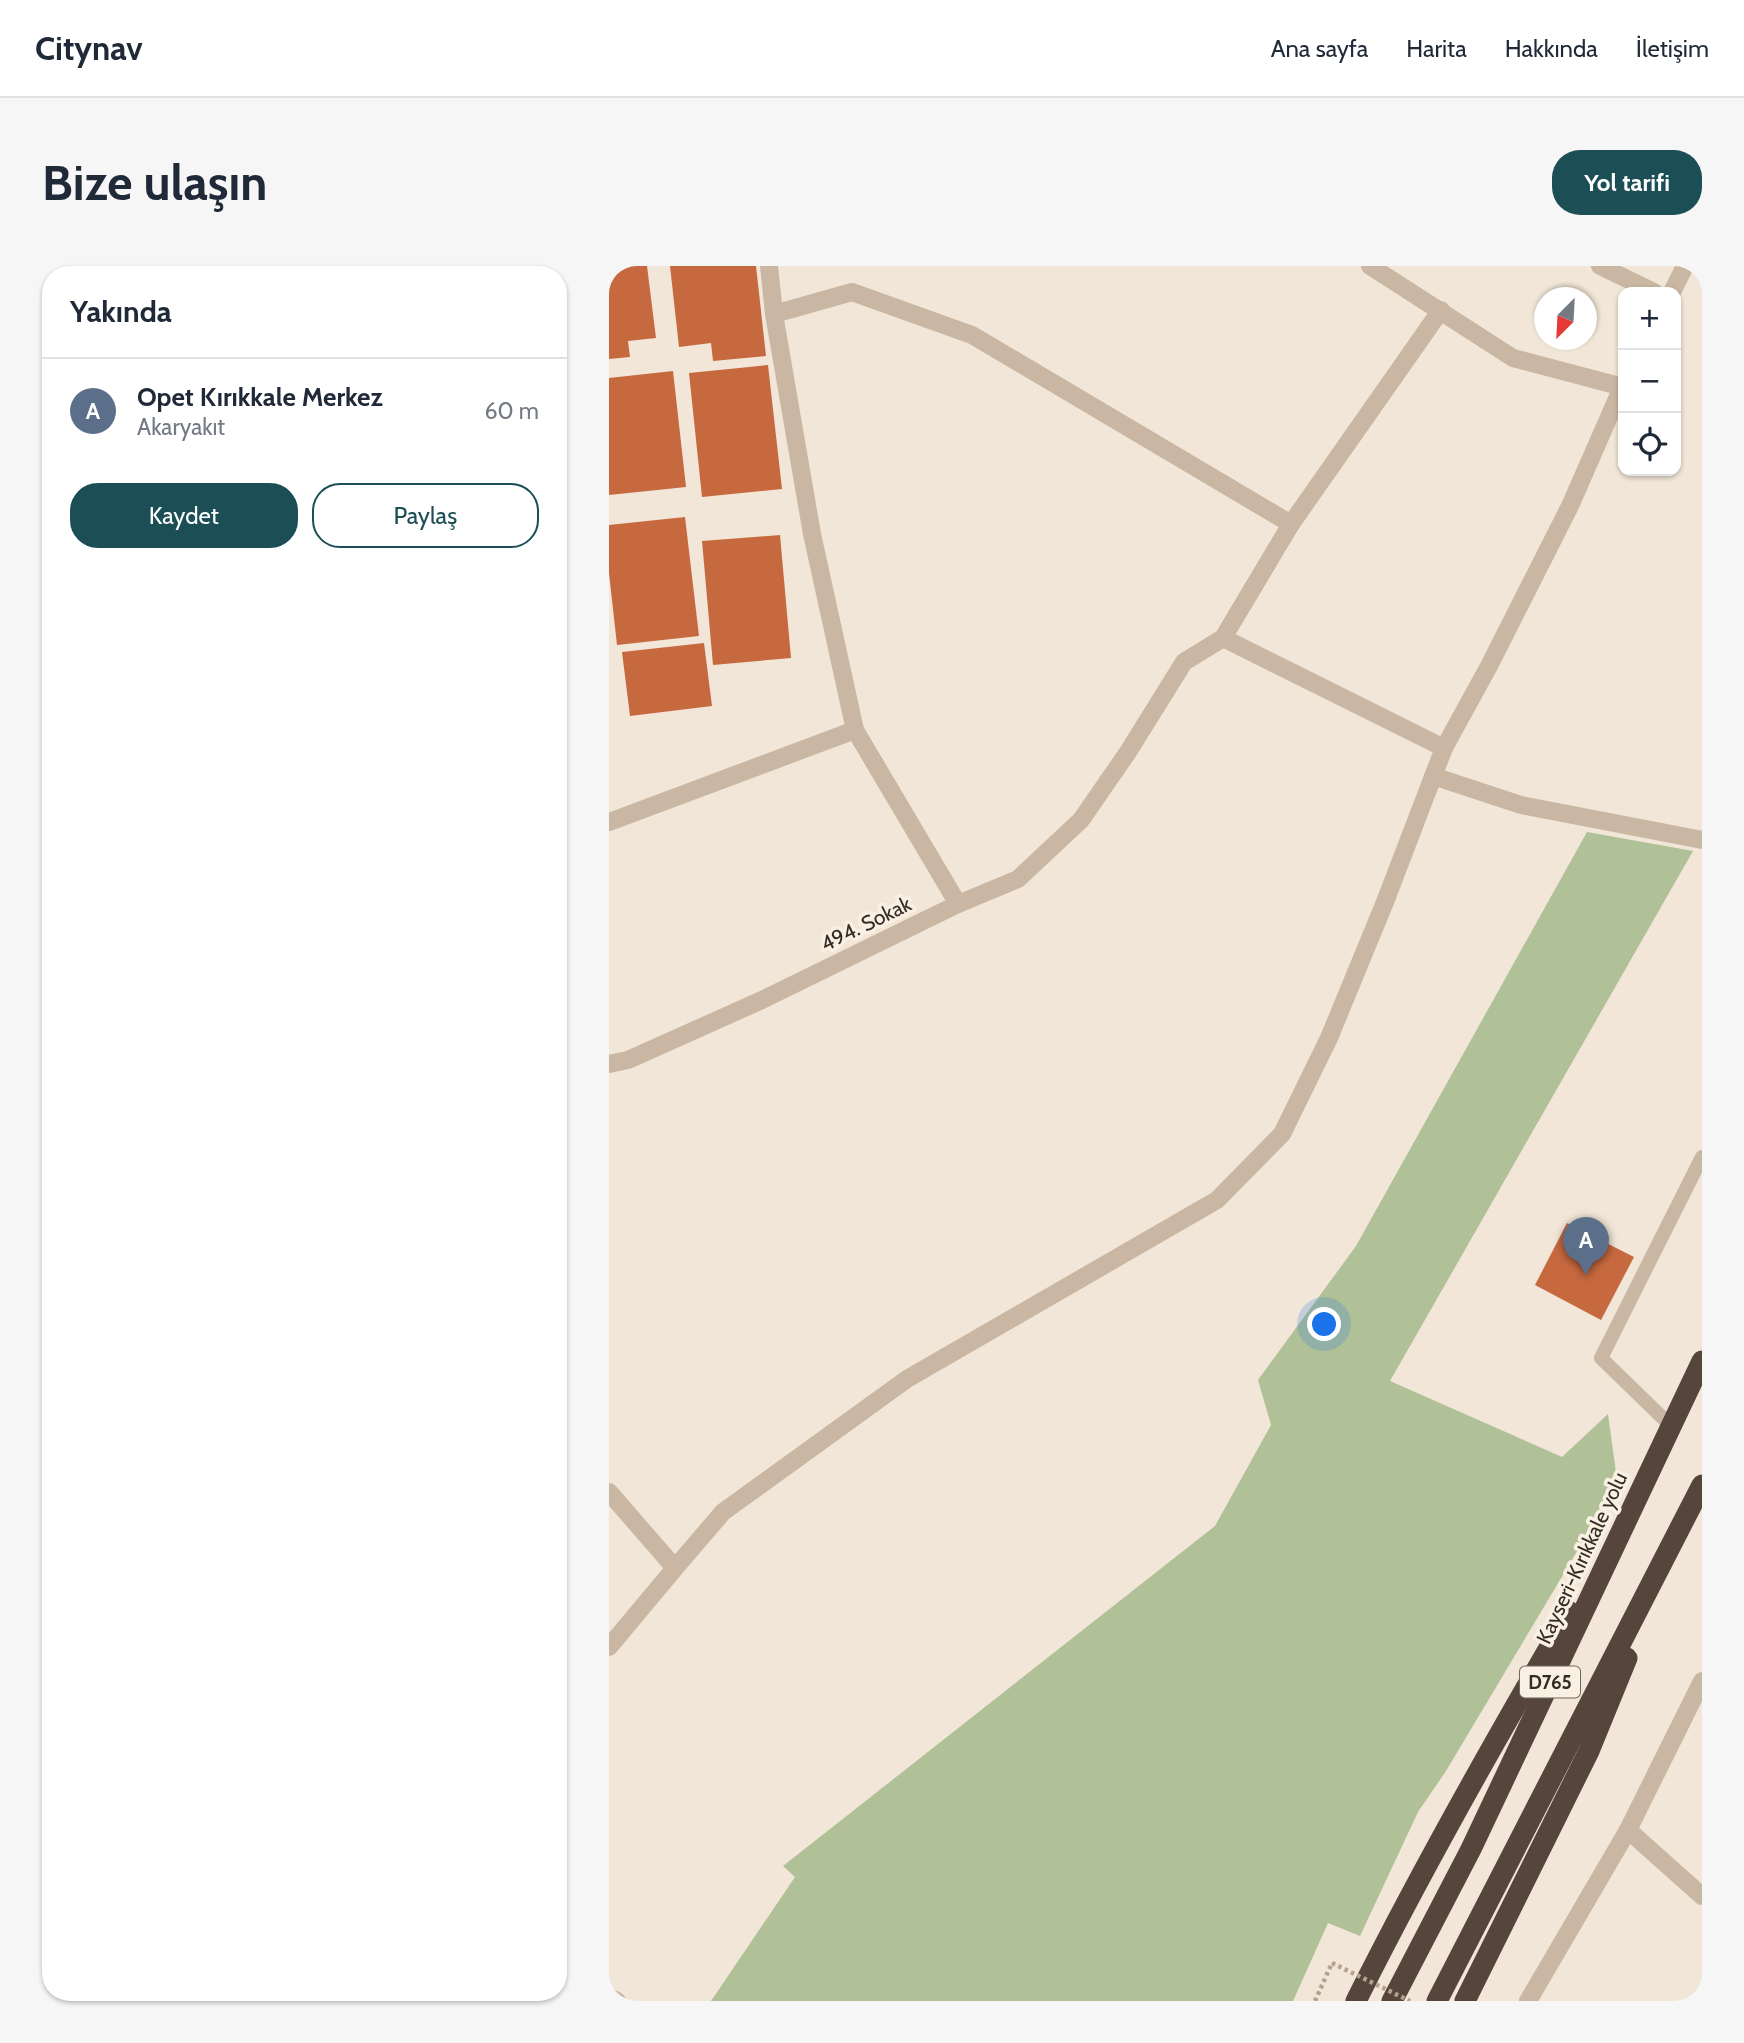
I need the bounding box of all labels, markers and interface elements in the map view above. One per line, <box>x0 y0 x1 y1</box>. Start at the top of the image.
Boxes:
text: Citynav <box>35 28 143 68</box>
text: Ana sayfa <box>1271 34 1368 63</box>
text: Harita <box>1406 34 1467 63</box>
text: Hakkında <box>1505 34 1598 63</box>
text: İletişim <box>1636 34 1709 63</box>
button: Yol tarifi <box>1552 150 1702 215</box>
text: Bize ulaşın <box>42 153 267 212</box>
north arrow <box>1534 287 1597 350</box>
map controls <box>1618 287 1681 476</box>
button: + <box>1618 287 1681 350</box>
text: Yakında <box>70 293 172 330</box>
button: − <box>1618 350 1681 413</box>
text: Opet Kırıkkale Merkez <box>137 381 383 413</box>
text: A <box>86 397 100 425</box>
text: 60 m <box>485 397 539 425</box>
text: Akaryakıt <box>137 413 225 441</box>
button: locate <box>1618 413 1681 476</box>
button: Kaydet <box>70 483 298 548</box>
button: Paylaş <box>312 483 539 548</box>
street label: 494. Sokak <box>816 891 916 956</box>
pin: A <box>1563 1217 1609 1275</box>
your location <box>1307 1307 1341 1341</box>
street label: Kayseri-Kırıkkale yolu <box>1531 1468 1632 1648</box>
road number: D765 <box>1520 1666 1580 1698</box>

